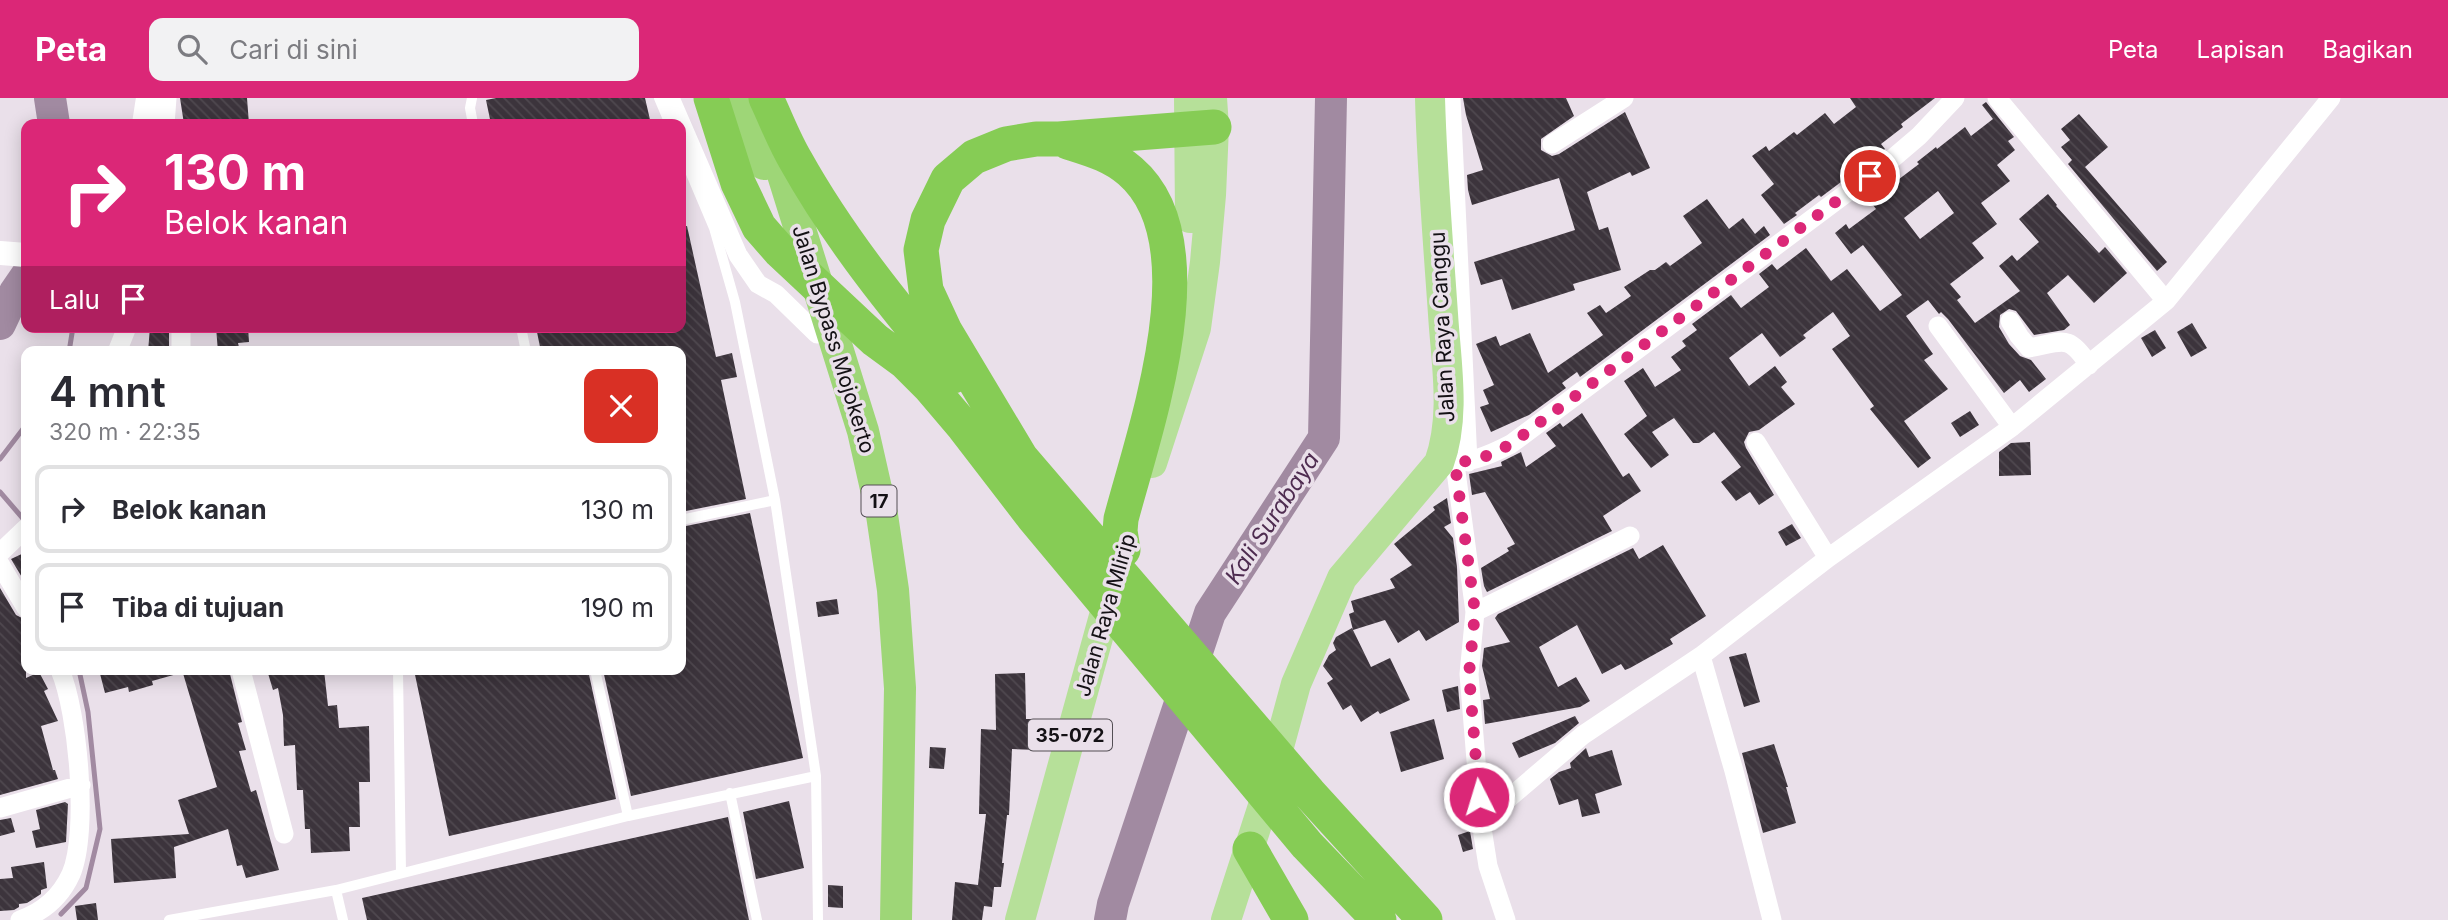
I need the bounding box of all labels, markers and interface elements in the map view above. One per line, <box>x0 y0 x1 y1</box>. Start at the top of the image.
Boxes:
search box <box>149 18 639 81</box>
text: Peta <box>35 29 107 69</box>
icon: search <box>173 30 211 68</box>
text: Cari di sini <box>229 34 358 65</box>
text: Peta <box>2108 35 2159 64</box>
text: Lapisan <box>2197 35 2284 64</box>
text: Bagikan <box>2322 35 2413 64</box>
text: 130 m <box>164 143 306 202</box>
pin <box>1840 146 1900 206</box>
icon: right <box>49 147 140 238</box>
icon: arrive <box>1851 157 1889 195</box>
text: Belok kanan <box>164 203 348 242</box>
street label: Jalan Bypass Mojokerto <box>787 222 881 456</box>
street label: Jalan Raya Canggu <box>1425 231 1459 423</box>
icon: arrive <box>114 280 152 318</box>
text: Lalu <box>49 284 100 315</box>
text: 4 mnt <box>49 366 166 417</box>
button: close <box>584 369 658 443</box>
text: 320 m · 22:35 <box>49 418 201 446</box>
water label: Kali Surabaya <box>1219 447 1325 589</box>
road number: 17 <box>862 486 896 516</box>
icon: right <box>53 490 91 528</box>
text: Belok kanan <box>112 494 267 525</box>
text: 130 m <box>581 494 654 525</box>
street label: Jalan Raya Mlirip <box>1070 531 1140 699</box>
icon: arrive <box>53 588 91 626</box>
text: Tiba di tujuan <box>112 592 284 623</box>
text: 190 m <box>581 592 654 623</box>
road number: 35-072 <box>1028 720 1112 750</box>
position arrow <box>1442 760 1516 834</box>

